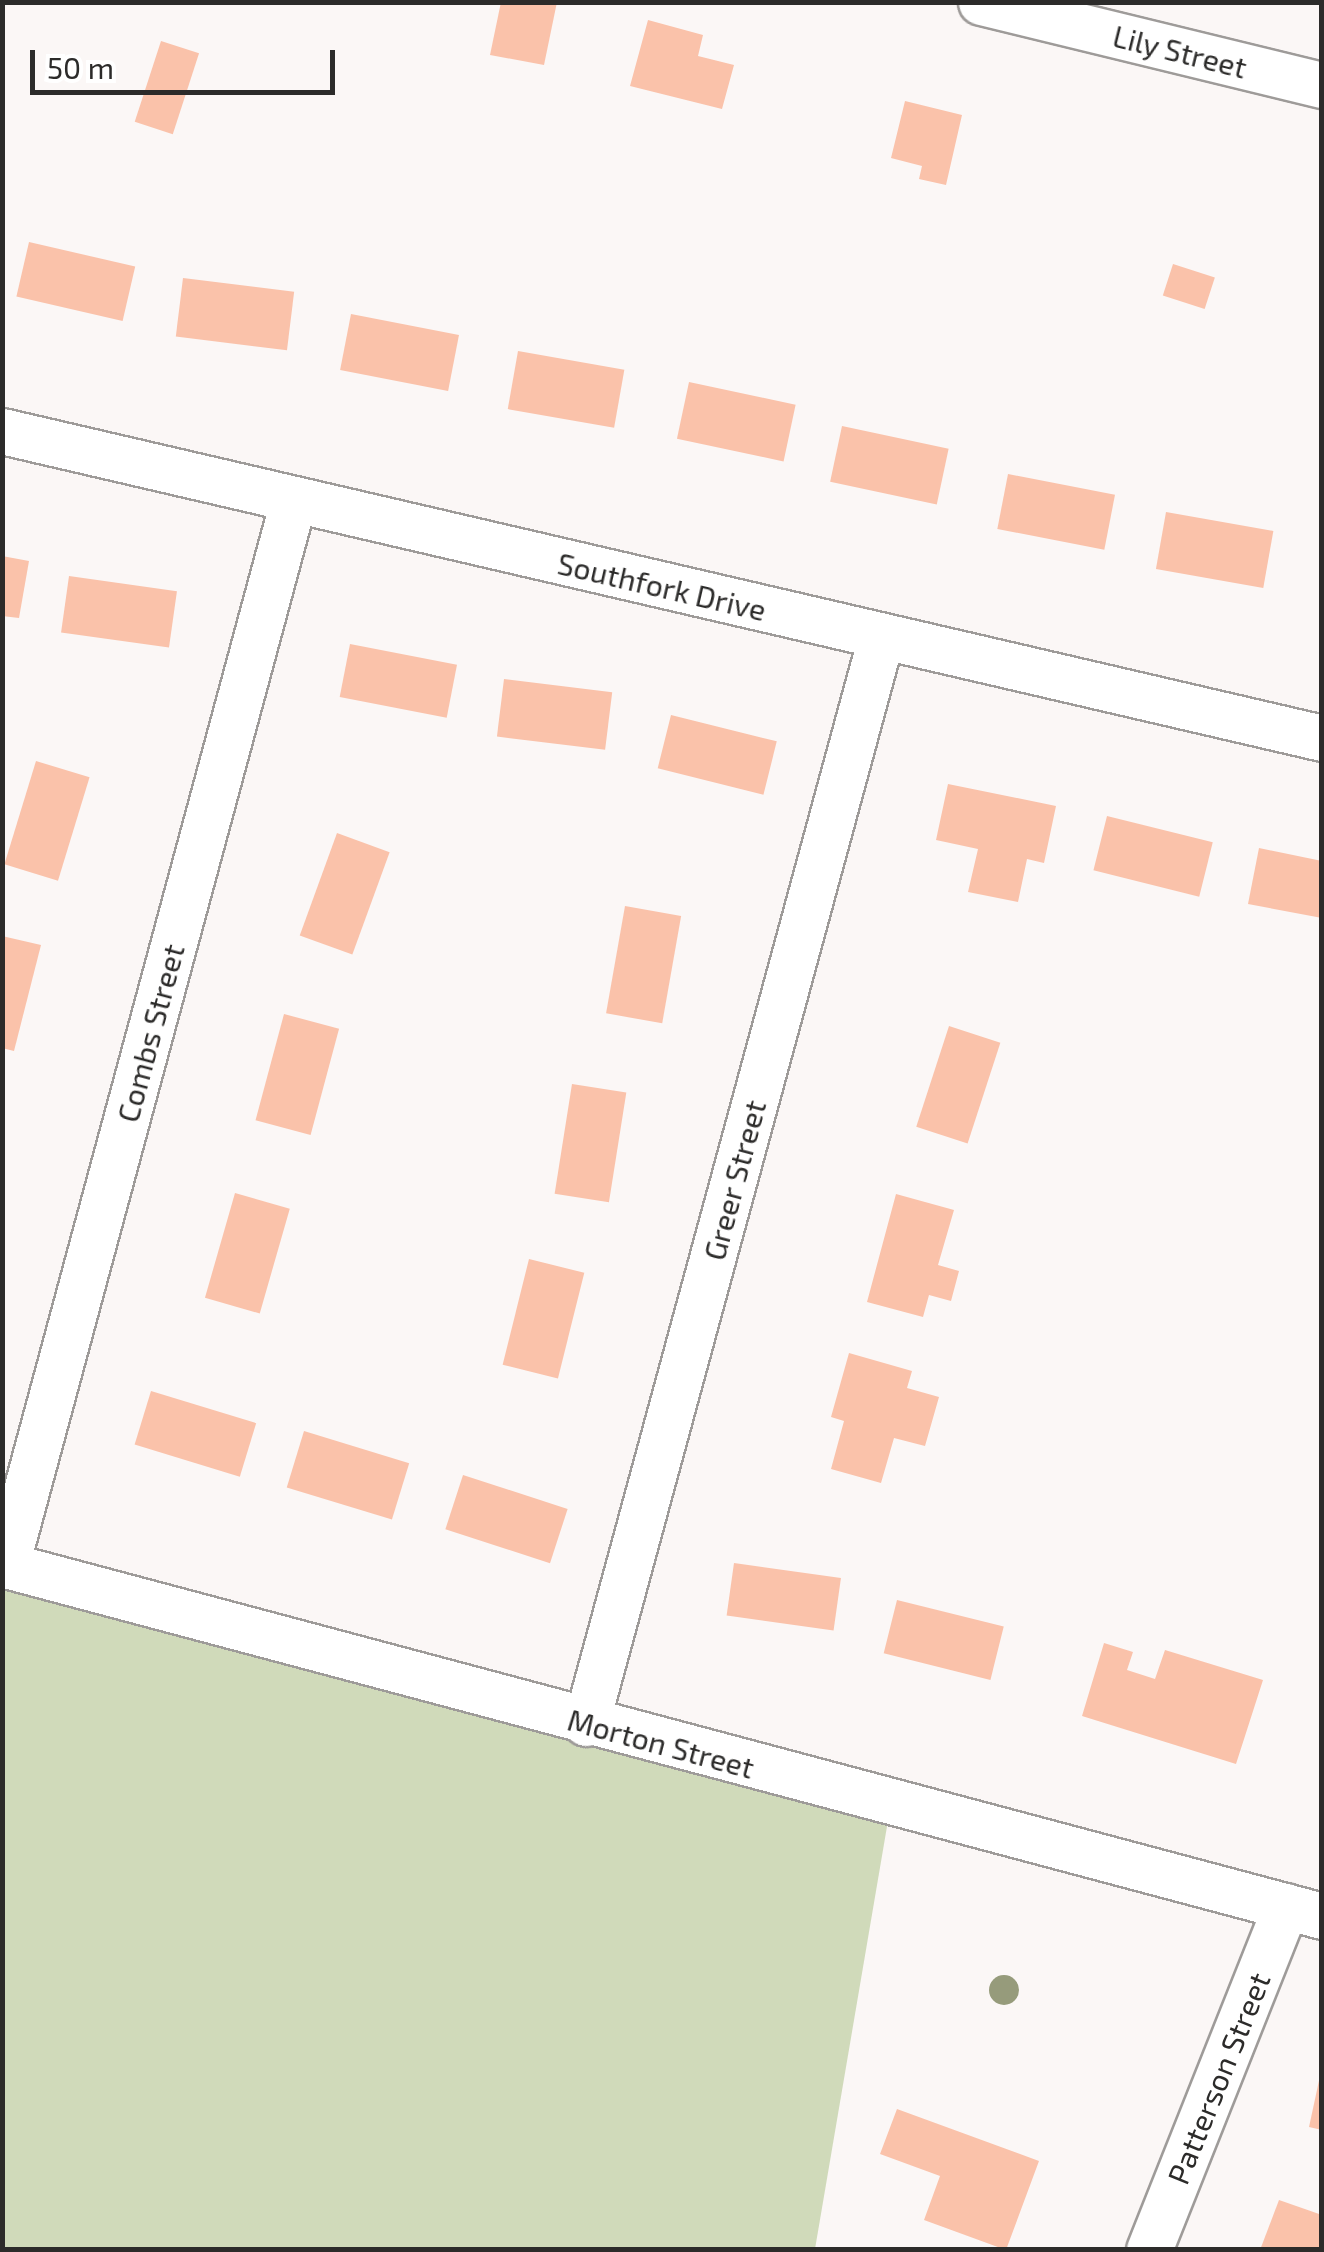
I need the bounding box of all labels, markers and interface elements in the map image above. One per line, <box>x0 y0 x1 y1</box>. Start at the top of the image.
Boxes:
street label: Lily Street <box>1109 17 1251 85</box>
scale bar <box>35 30 340 92</box>
text: 50 m <box>47 49 114 85</box>
street label: Southfork Drive <box>554 544 770 628</box>
street label: Combs Street <box>109 940 191 1126</box>
street label: Greer Street <box>695 1096 773 1264</box>
street label: Morton Street <box>564 1701 758 1785</box>
street label: Patterson Street <box>1159 1967 1277 2189</box>

